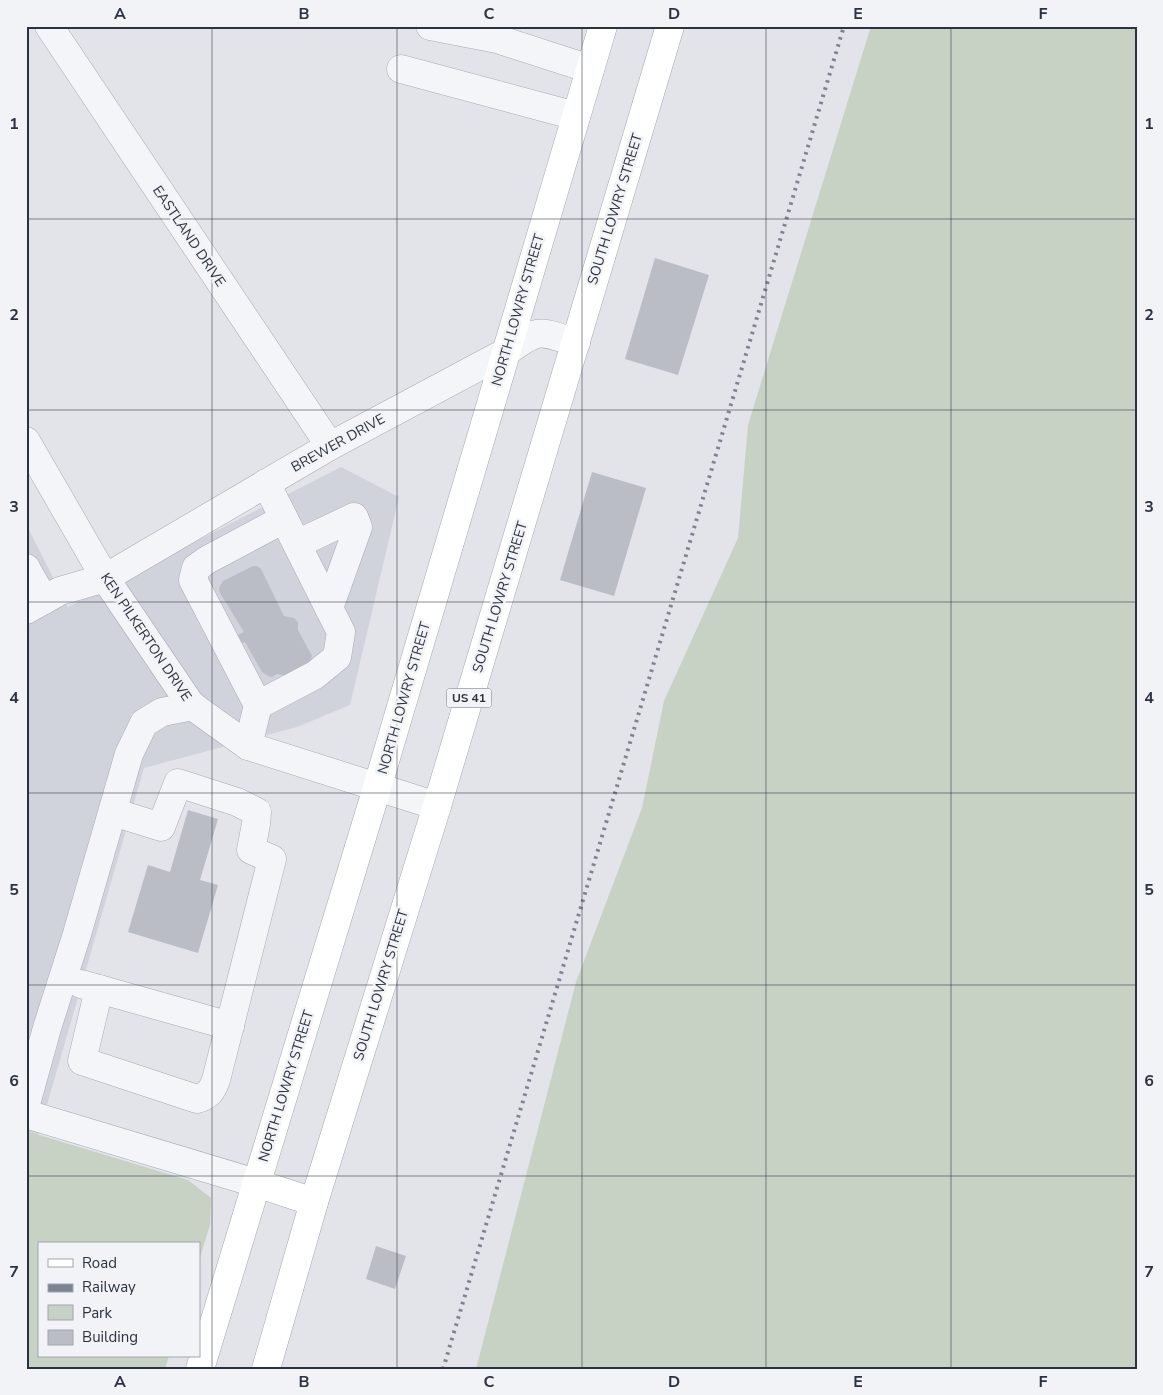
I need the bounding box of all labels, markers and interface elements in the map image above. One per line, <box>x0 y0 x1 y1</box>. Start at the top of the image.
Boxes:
text: A <box>114 3 126 25</box>
text: B <box>298 3 310 25</box>
text: C <box>484 3 495 25</box>
text: D <box>668 3 680 25</box>
text: E <box>853 3 863 25</box>
text: F <box>1039 3 1048 25</box>
text: 1 <box>9 113 19 135</box>
text: 1 <box>1144 113 1154 135</box>
street label: SOUTH LOWRY STREET <box>583 131 647 287</box>
street label: EASTLAND DRIVE <box>148 182 230 290</box>
street label: NORTH LOWRY STREET <box>487 231 549 388</box>
text: 2 <box>9 304 19 326</box>
text: 2 <box>1144 304 1154 326</box>
street label: BREWER DRIVE <box>288 409 388 477</box>
text: 3 <box>9 496 19 518</box>
text: 3 <box>1144 496 1154 518</box>
street label: SOUTH LOWRY STREET <box>468 519 532 675</box>
street label: KEN PILKERTON DRIVE <box>96 569 196 705</box>
street label: NORTH LOWRY STREET <box>373 619 435 776</box>
text: 4 <box>9 687 19 709</box>
text: 4 <box>1144 687 1154 709</box>
road number: US 41 <box>446 688 492 708</box>
text: 5 <box>9 879 19 901</box>
text: 5 <box>1144 879 1154 901</box>
street label: SOUTH LOWRY STREET <box>349 907 413 1063</box>
street label: NORTH LOWRY STREET <box>254 1007 318 1164</box>
text: 6 <box>9 1070 19 1092</box>
text: 6 <box>1144 1070 1154 1092</box>
legend <box>38 1242 200 1358</box>
text: Road <box>82 1253 117 1273</box>
text: 7 <box>9 1261 19 1283</box>
text: 7 <box>1144 1261 1154 1283</box>
text: Railway <box>82 1277 136 1297</box>
text: Park <box>82 1303 112 1323</box>
text: Building <box>82 1327 138 1347</box>
text: A <box>114 1371 126 1393</box>
text: B <box>298 1371 310 1393</box>
text: C <box>484 1371 495 1393</box>
text: D <box>668 1371 680 1393</box>
text: E <box>853 1371 863 1393</box>
text: F <box>1039 1371 1048 1393</box>

